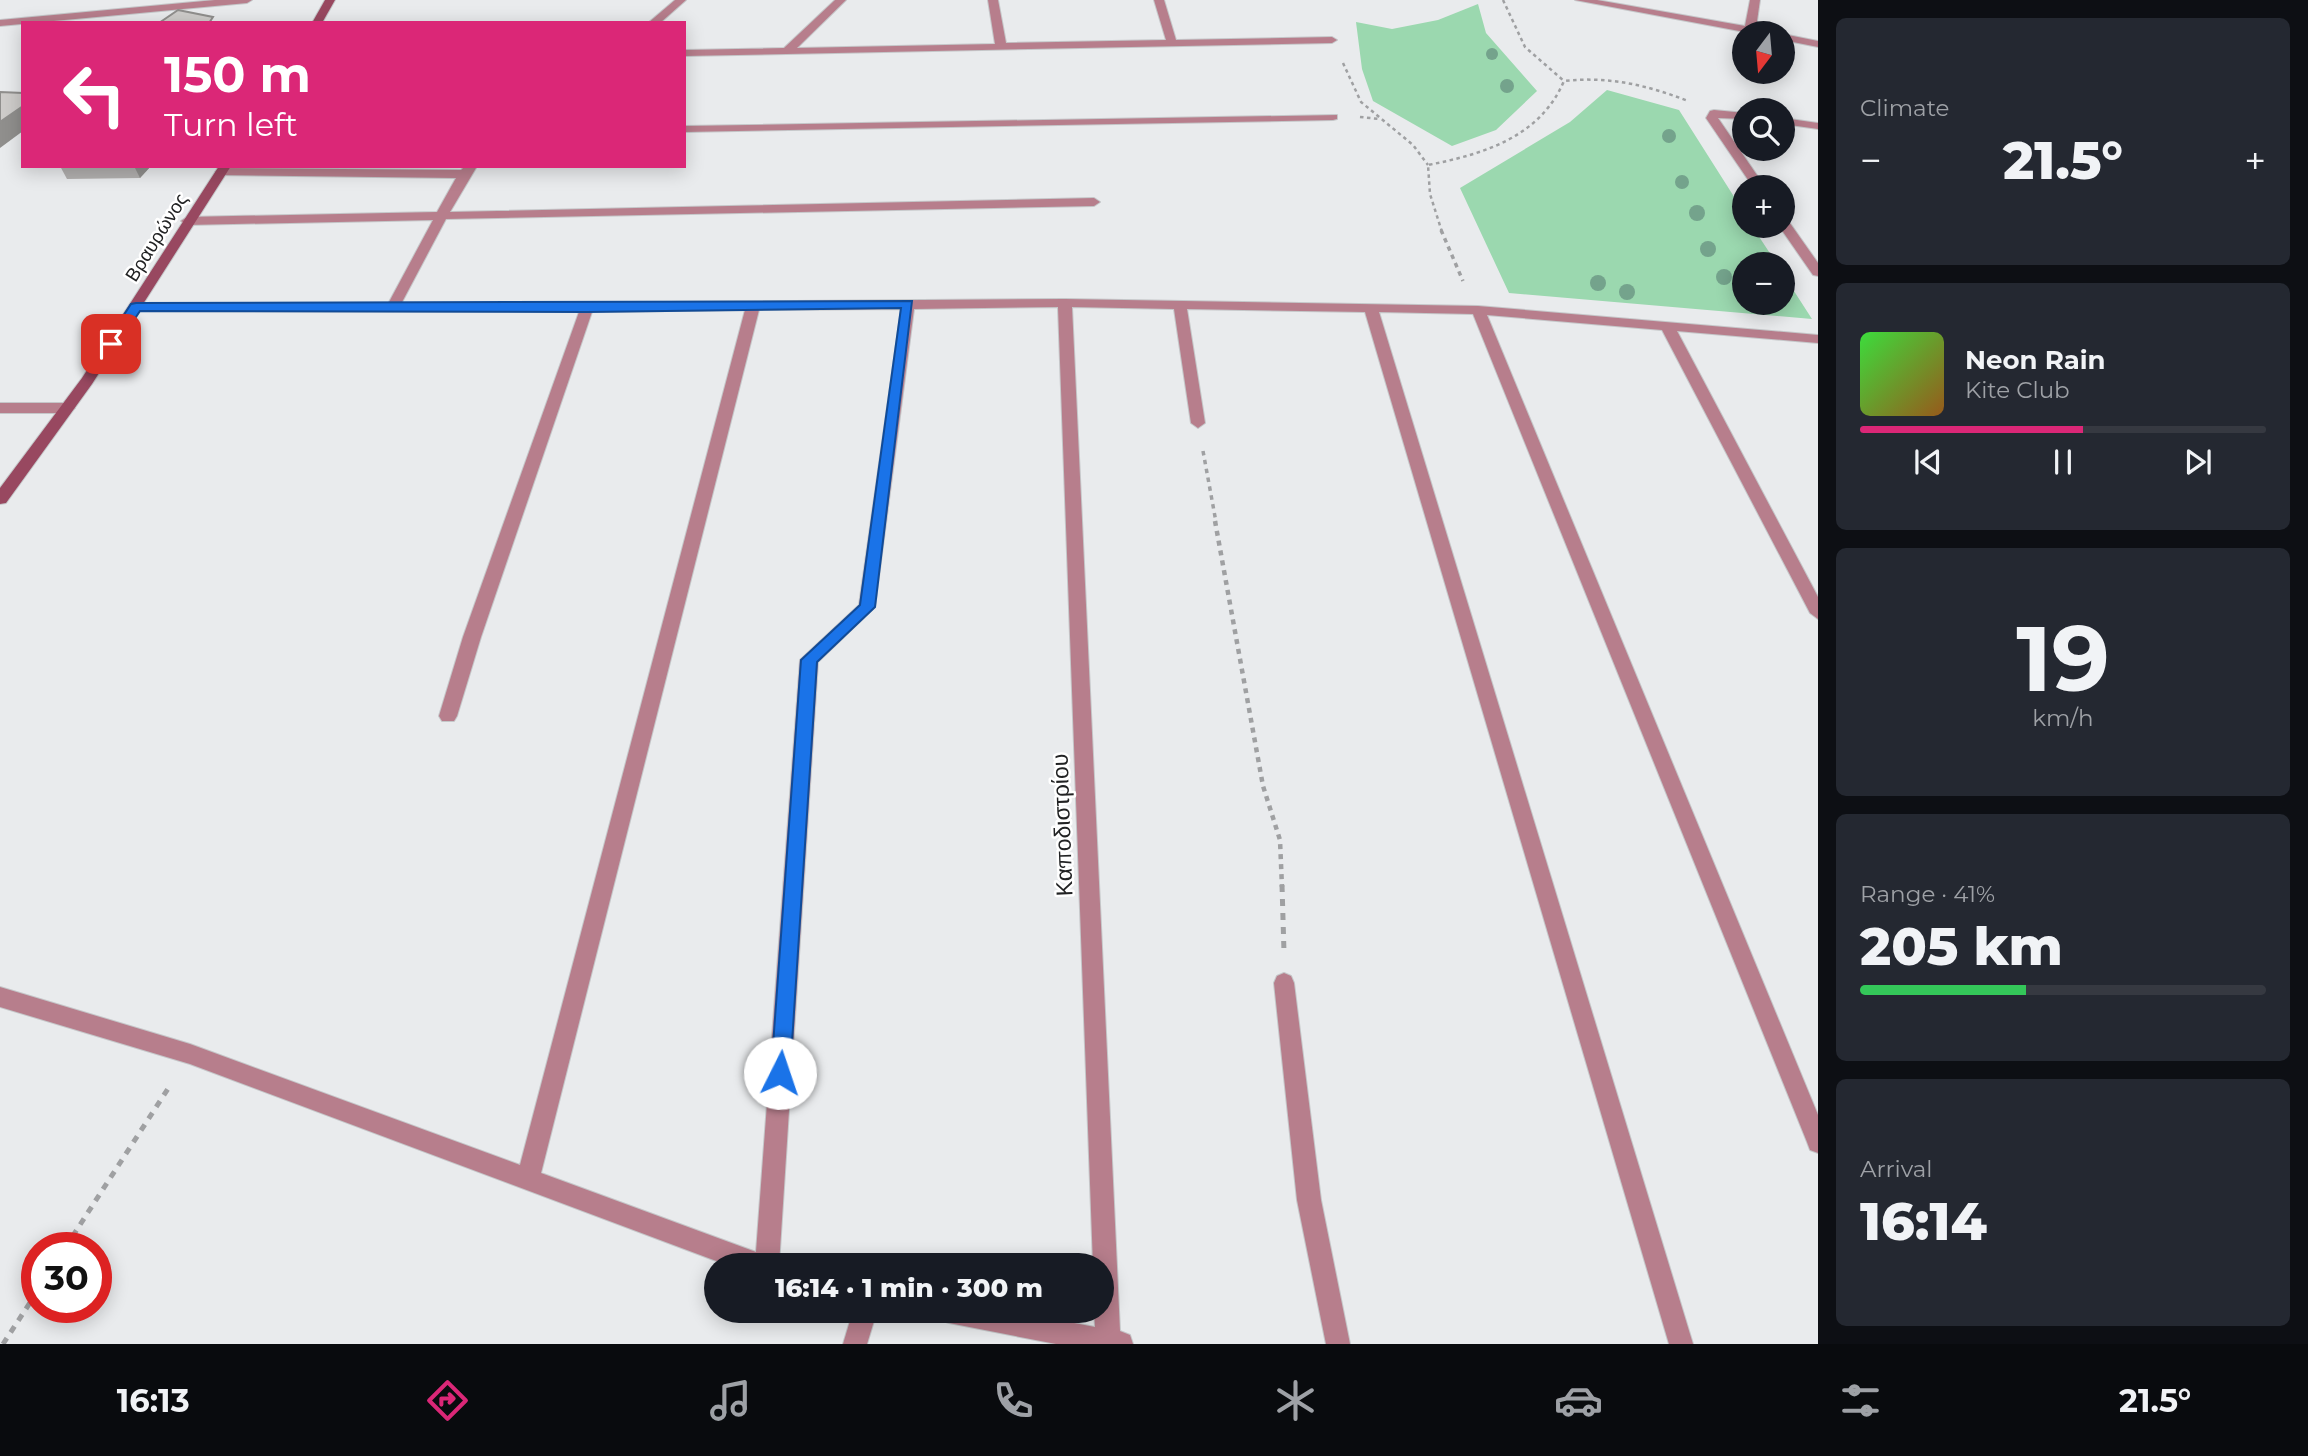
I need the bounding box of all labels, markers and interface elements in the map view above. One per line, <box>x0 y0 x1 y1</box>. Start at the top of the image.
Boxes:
north arrow <box>1732 21 1796 84</box>
map controls <box>1732 21 1795 315</box>
text: 150 m <box>164 45 311 104</box>
icon: left <box>49 49 140 140</box>
text: Climate <box>1860 94 1949 122</box>
button: search <box>1732 98 1795 161</box>
text: Turn left <box>164 105 298 144</box>
text: 21.5° <box>2003 129 2123 192</box>
text: − <box>1860 137 1882 184</box>
text: + <box>2244 137 2266 184</box>
button: + <box>1732 175 1795 238</box>
street label: Βραυρώνος <box>120 189 193 286</box>
button: − <box>1732 252 1795 315</box>
pin <box>81 314 141 374</box>
icon: arrive <box>92 325 130 363</box>
text: Neon Rain <box>1965 344 2106 376</box>
text: Kite Club <box>1965 376 2070 404</box>
icon: previous <box>1909 443 1947 481</box>
icon: pause <box>2044 443 2082 481</box>
icon: next <box>2179 443 2217 481</box>
text: 19 <box>2016 603 2110 714</box>
text: km/h <box>2032 704 2094 732</box>
street label: Καποδιστρίου <box>1046 753 1078 897</box>
text: Range · 41% <box>1860 880 1995 908</box>
text: 205 km <box>1860 915 2063 978</box>
position arrow <box>743 1036 817 1110</box>
text: Arrival <box>1860 1155 1933 1183</box>
text: 16:14 <box>1860 1190 1987 1253</box>
speed limit sign: 30 <box>21 1232 112 1323</box>
text: 16:14 · 1 min · 300 m <box>775 1272 1043 1304</box>
icon: directions <box>423 1376 472 1425</box>
icon: music <box>706 1376 755 1425</box>
icon: phone <box>989 1376 1038 1425</box>
icon: climate <box>1271 1376 1320 1425</box>
icon: car <box>1554 1376 1603 1425</box>
icon: filters <box>1836 1376 1885 1425</box>
text: 16:13 <box>117 1381 190 1420</box>
text: 21.5° <box>2119 1381 2191 1420</box>

